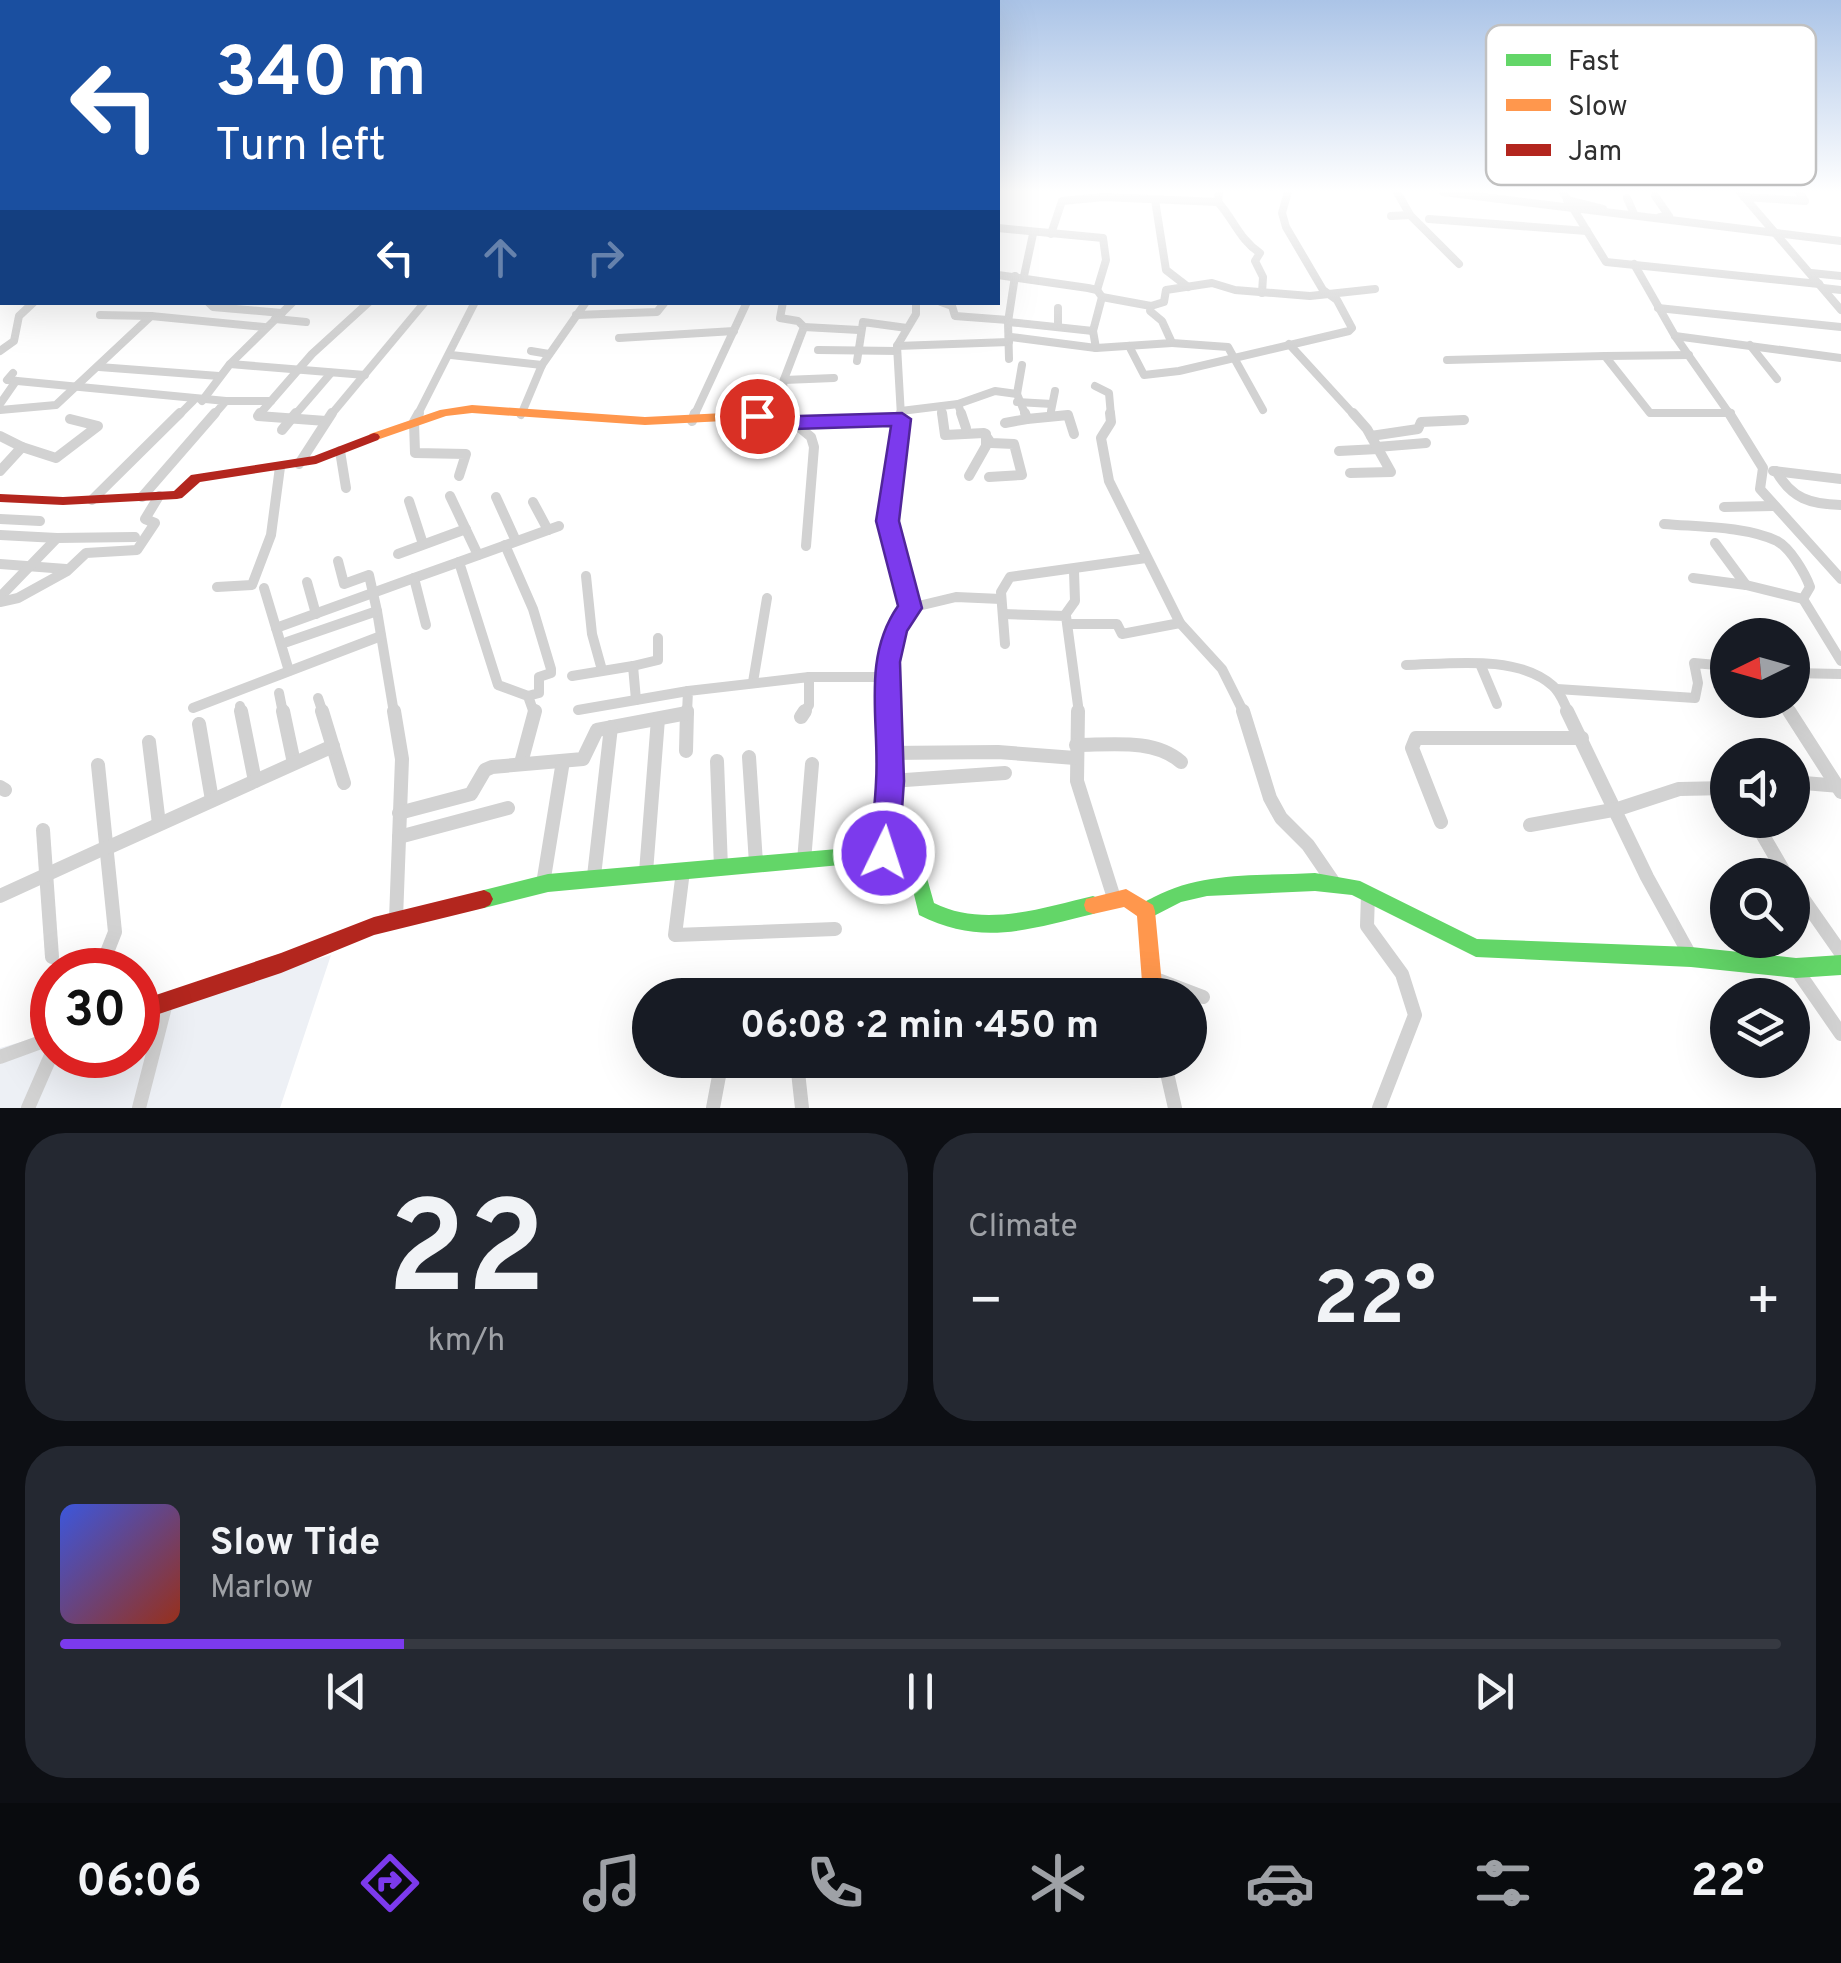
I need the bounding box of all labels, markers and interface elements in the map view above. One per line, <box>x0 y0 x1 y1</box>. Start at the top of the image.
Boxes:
legend <box>1486 25 1816 185</box>
text: 340 m <box>215 32 427 121</box>
icon: left <box>50 40 180 170</box>
text: Fast <box>1568 45 1620 81</box>
text: Slow <box>1568 90 1627 126</box>
text: Turn left <box>215 119 386 176</box>
text: Jam <box>1568 135 1622 171</box>
icon: left <box>368 230 423 285</box>
icon: ahead <box>473 230 528 285</box>
icon: right <box>578 230 633 285</box>
pin <box>715 374 800 459</box>
icon: arrive <box>730 389 785 444</box>
north arrow <box>1710 618 1810 718</box>
map controls <box>1710 618 1810 1078</box>
button: sound <box>1710 738 1810 838</box>
position arrow <box>832 801 936 905</box>
button: search <box>1710 858 1810 958</box>
speed limit sign: 30 <box>30 948 160 1078</box>
button: layers <box>1710 978 1810 1078</box>
text: 06:08 · 2 min · 450 m <box>740 1003 1099 1052</box>
text: 22 <box>387 1174 546 1339</box>
text: Climate <box>968 1208 1078 1248</box>
text: 22° <box>1313 1256 1436 1351</box>
text: − <box>968 1269 1003 1339</box>
text: + <box>1746 1269 1781 1339</box>
text: km/h <box>428 1322 505 1362</box>
text: Slow Tide <box>210 1520 380 1569</box>
text: Marlow <box>210 1569 313 1609</box>
icon: previous <box>319 1664 374 1719</box>
icon: pause <box>893 1664 948 1719</box>
icon: next <box>1467 1664 1522 1719</box>
icon: directions <box>355 1848 425 1918</box>
icon: music <box>577 1848 647 1918</box>
icon: phone <box>800 1848 870 1918</box>
icon: climate <box>1023 1848 1093 1918</box>
icon: car <box>1245 1848 1315 1918</box>
icon: filters <box>1468 1848 1538 1918</box>
text: 06:06 <box>76 1855 202 1912</box>
text: 22° <box>1691 1855 1765 1912</box>

